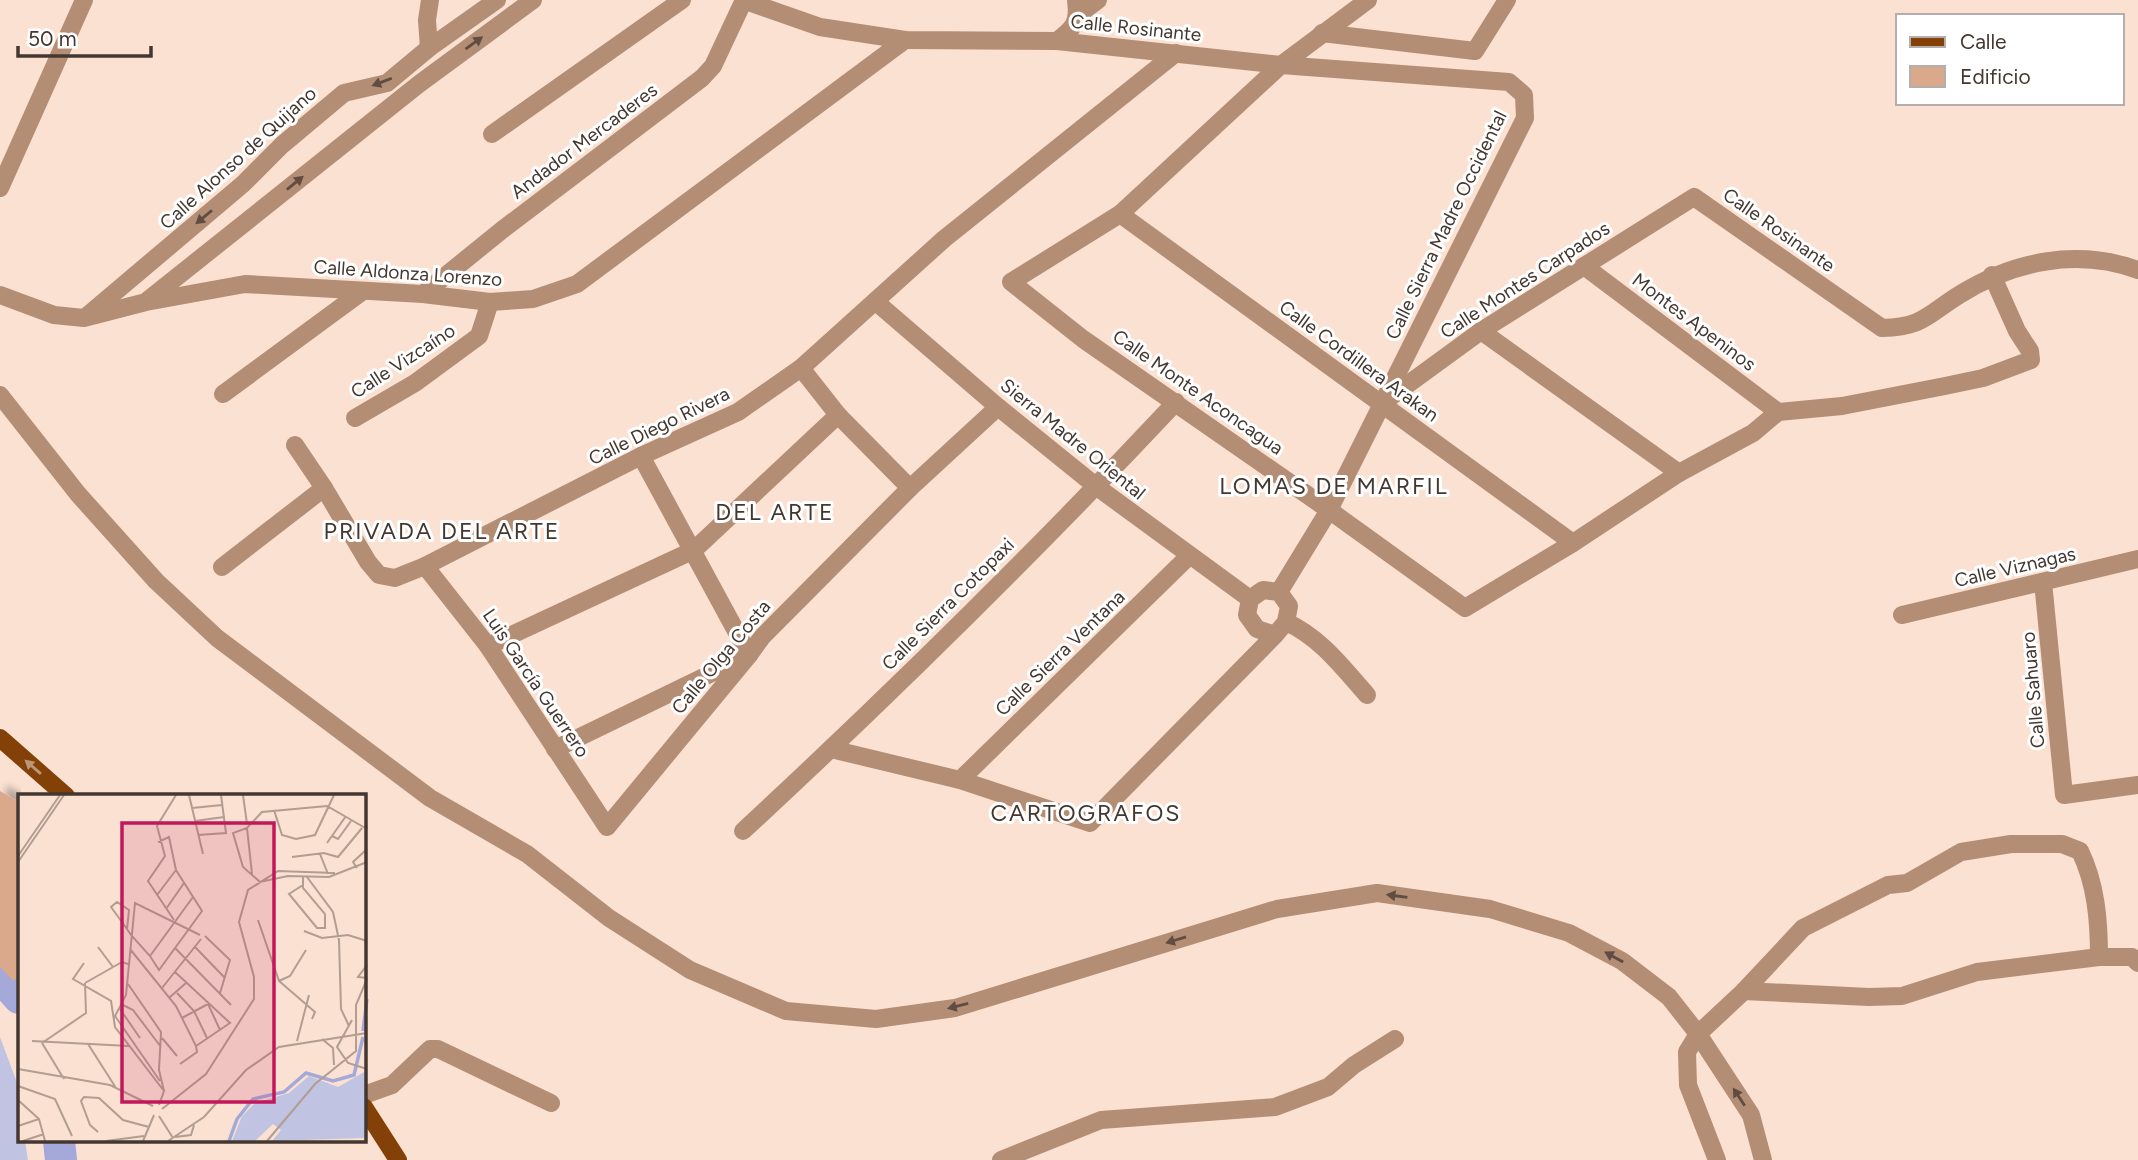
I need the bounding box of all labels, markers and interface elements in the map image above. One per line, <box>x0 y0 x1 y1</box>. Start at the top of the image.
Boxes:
street label: Calle Rosinante <box>1069 10 1203 46</box>
scale bar <box>18 14 150 58</box>
legend <box>1896 14 2124 105</box>
text: 50 m <box>28 26 77 51</box>
text: Calle <box>1960 29 2007 54</box>
one-way arrow <box>465 36 483 50</box>
text: Edificio <box>1960 64 2031 89</box>
one-way arrow <box>371 77 392 88</box>
street label: Andador Mercaderes <box>506 78 662 204</box>
street label: Calle Alonso de Quijano <box>155 82 321 234</box>
street label: Calle Sierra Madre Occidental <box>1380 107 1512 343</box>
one-way arrow <box>285 175 303 190</box>
street label: Calle Rosinante <box>1719 183 1839 277</box>
one-way arrow <box>196 209 213 224</box>
street label: Calle Montes Carpados <box>1436 217 1614 343</box>
street label: Calle Aldonza Lorenzo <box>313 255 503 291</box>
street label: Montes Apeninos <box>1628 268 1760 376</box>
street label: Calle Cordillera Arakan <box>1275 295 1443 427</box>
street label: Calle Vizcaíno <box>347 319 459 403</box>
street label: Calle Monte Aconcagua <box>1108 324 1288 460</box>
street label: Sierra Madre Oriental <box>996 374 1150 504</box>
street label: Calle Diego Rivera <box>585 382 733 470</box>
district label: LOMAS DE MARFIL <box>1219 472 1449 500</box>
district label: DEL ARTE <box>715 498 835 526</box>
district label: PRIVADA DEL ARTE <box>324 517 560 545</box>
street label: Calle Sierra Cotopaxi <box>877 533 1019 675</box>
street label: Calle Viznagas <box>1952 542 2078 592</box>
street label: Calle Sierra Ventana <box>991 585 1129 721</box>
street label: Calle Olga Costa <box>667 595 775 719</box>
street label: Luis García Guerrero <box>478 604 594 762</box>
street label: Calle Sahuaro <box>2016 631 2050 749</box>
one-way arrow <box>24 760 41 775</box>
inset map <box>18 794 366 1142</box>
district label: CARTOGRAFOS <box>991 799 1181 827</box>
one-way arrow <box>1386 890 1408 901</box>
one-way arrow <box>1165 935 1186 946</box>
one-way arrow <box>1604 951 1624 963</box>
one-way arrow <box>947 1001 969 1012</box>
one-way arrow <box>1732 1088 1746 1106</box>

